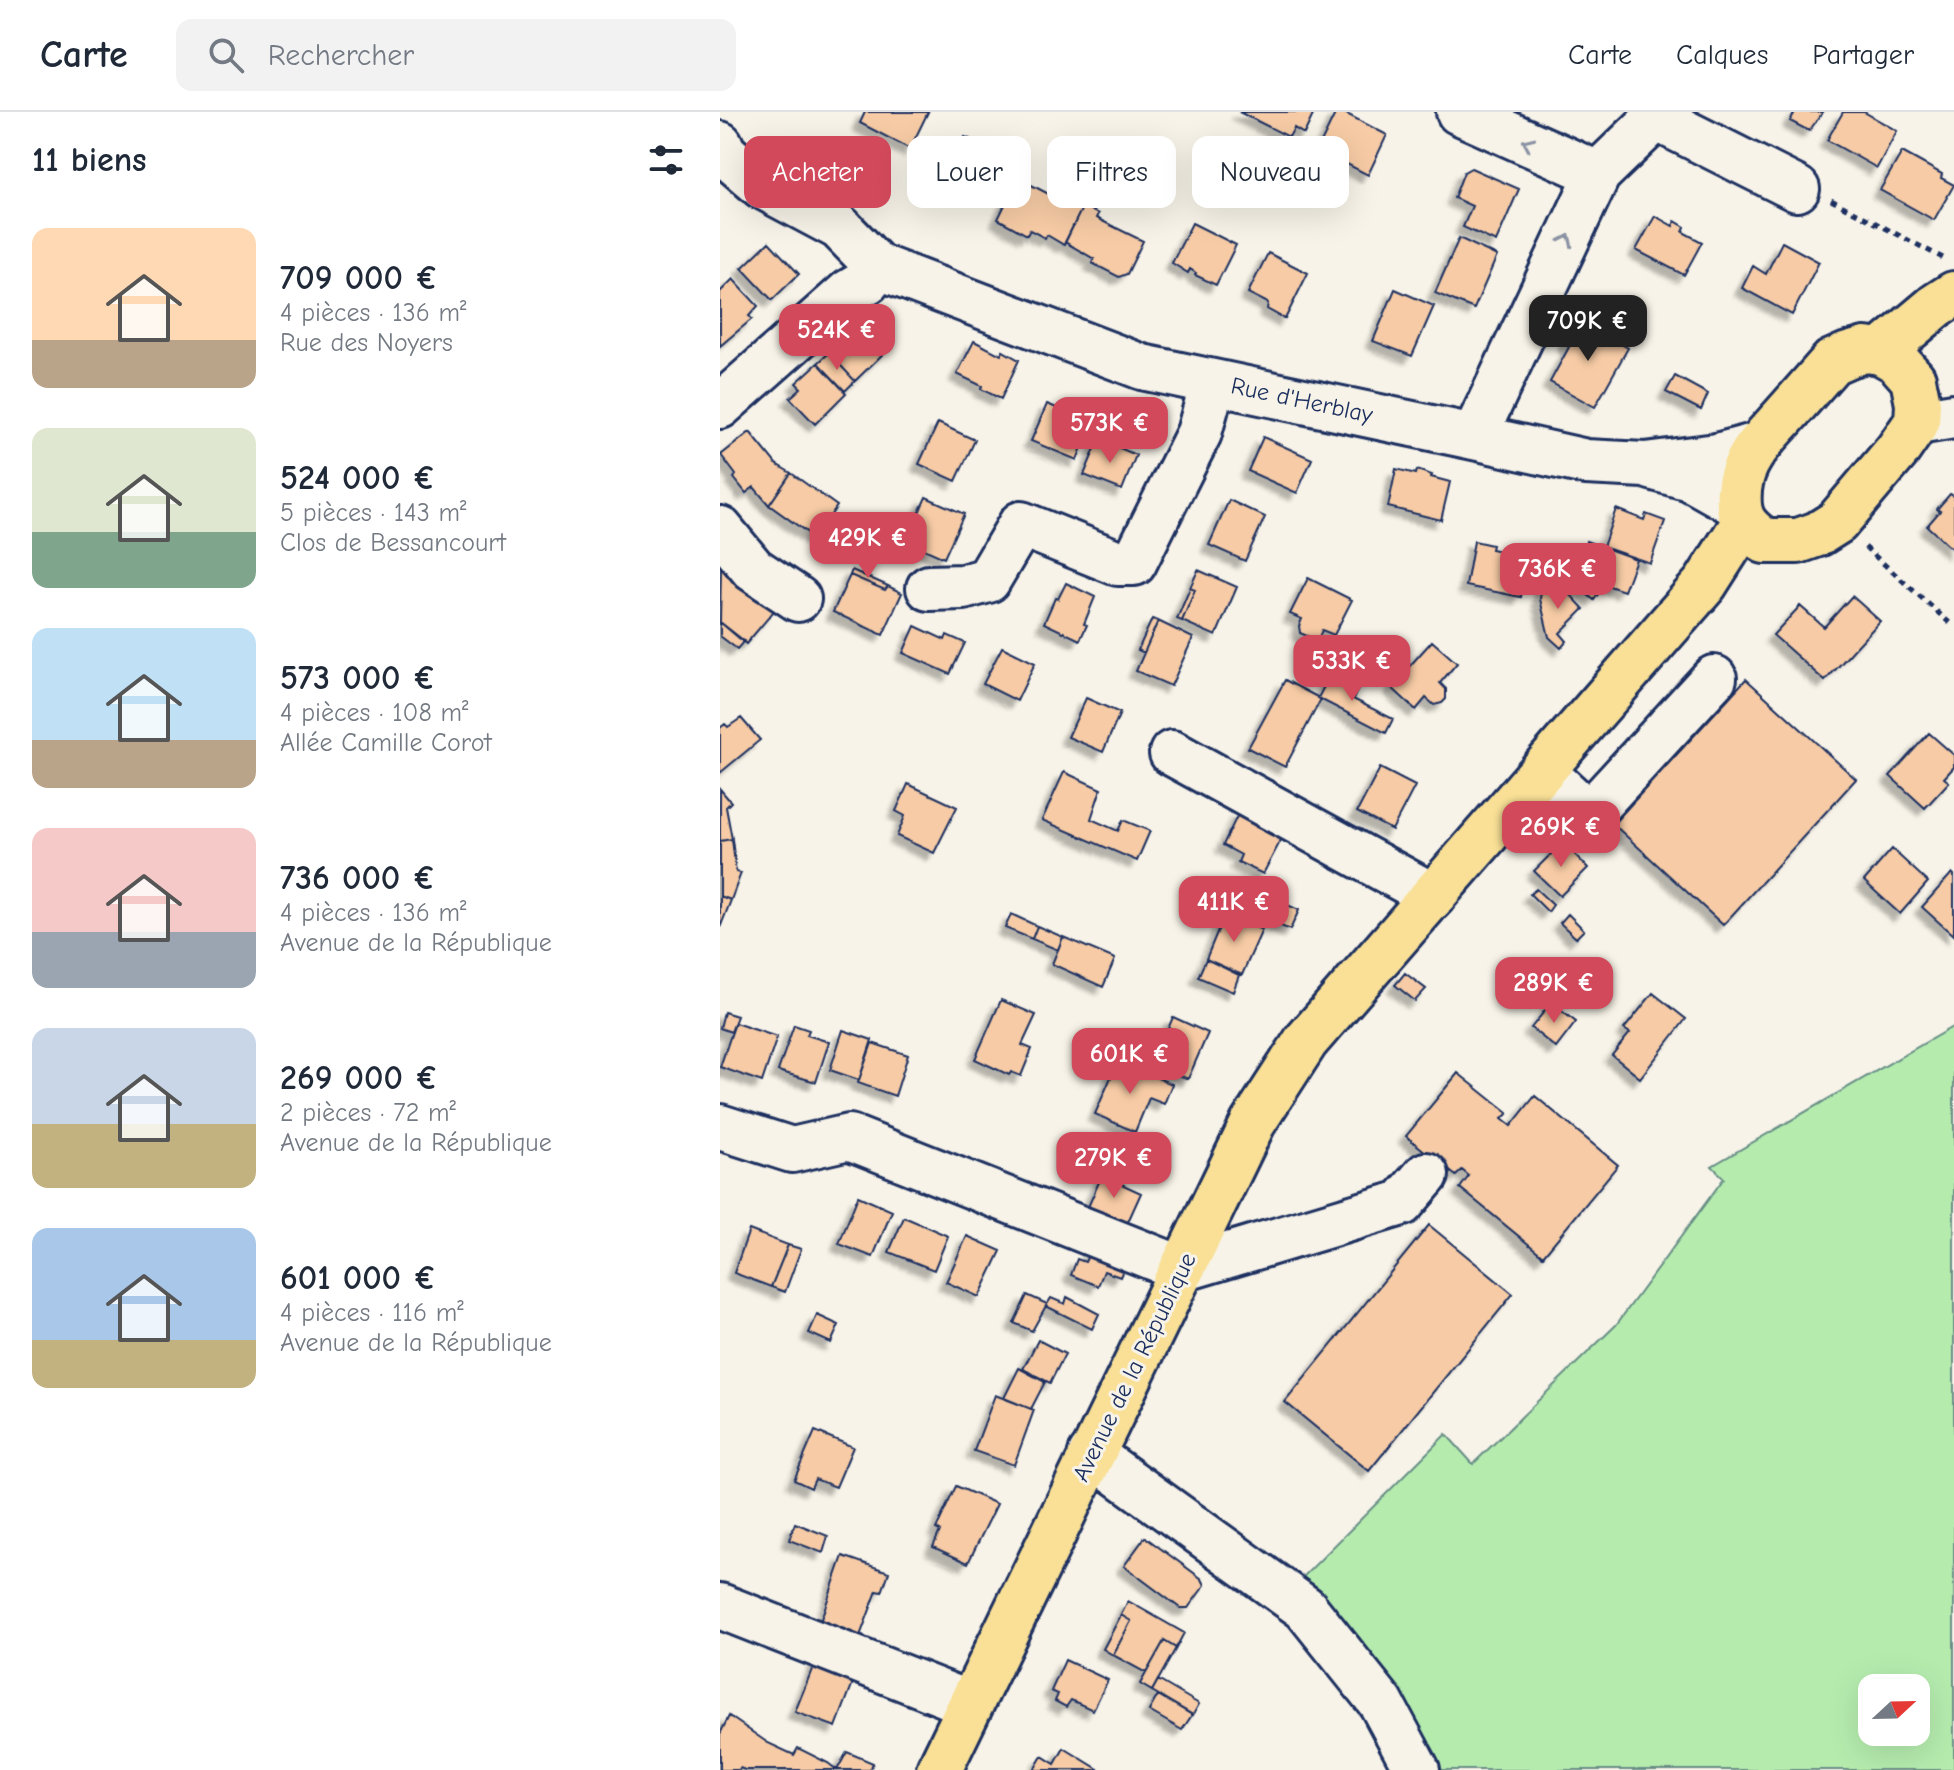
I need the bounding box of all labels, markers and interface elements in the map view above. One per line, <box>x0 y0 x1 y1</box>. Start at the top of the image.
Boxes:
search box <box>176 19 736 91</box>
text: Carte <box>40 33 128 77</box>
icon: search <box>204 33 248 77</box>
text: Rechercher <box>268 38 414 73</box>
text: Carte <box>1568 39 1632 71</box>
text: Calques <box>1676 39 1768 71</box>
text: Partager <box>1812 39 1914 71</box>
chip: Acheter <box>744 136 891 208</box>
chip: Louer <box>907 136 1031 208</box>
chip: Filtres <box>1047 136 1176 208</box>
chip: Nouveau <box>1192 136 1349 208</box>
one-way arrow <box>1522 137 1537 153</box>
icon: filters <box>644 138 688 182</box>
text: 11 biens <box>32 140 147 180</box>
one-way arrow <box>1557 233 1573 248</box>
text: 709 000 € <box>280 258 439 298</box>
icon: home <box>96 260 192 356</box>
pin: 709K € <box>1523 295 1653 363</box>
text: 4 pièces · 136 m² <box>280 298 467 328</box>
pin: 524K € <box>772 304 902 372</box>
text: 709K € <box>1547 306 1629 336</box>
text: 524K € <box>797 315 877 345</box>
text: Rue des Noyers <box>280 328 453 358</box>
street label: Rue d'Herblay <box>1229 371 1376 429</box>
pin: 573K € <box>1045 397 1175 465</box>
text: 573K € <box>1070 408 1150 438</box>
text: 524 000 € <box>280 458 436 498</box>
icon: home <box>96 460 192 556</box>
text: 5 pièces · 143 m² <box>280 498 466 528</box>
pin: 429K € <box>803 512 933 580</box>
text: 429K € <box>828 523 908 553</box>
text: Clos de Bessancourt <box>280 528 506 558</box>
pin: 736K € <box>1493 543 1623 611</box>
text: 736K € <box>1518 554 1598 584</box>
pin: 533K € <box>1287 635 1417 703</box>
text: 533K € <box>1311 646 1393 676</box>
text: 573 000 € <box>280 658 436 698</box>
icon: home <box>96 660 192 756</box>
text: 4 pièces · 108 m² <box>280 698 469 728</box>
text: Allée Camille Corot <box>280 728 492 758</box>
pin: 269K € <box>1496 801 1626 869</box>
text: 269K € <box>1520 812 1602 842</box>
text: 736 000 € <box>280 858 436 898</box>
icon: home <box>96 860 192 956</box>
pin: 411K € <box>1169 876 1299 944</box>
text: 411K € <box>1197 887 1271 917</box>
text: 4 pièces · 136 m² <box>280 898 467 928</box>
text: Avenue de la République <box>280 928 552 958</box>
pin: 289K € <box>1489 957 1619 1025</box>
text: 289K € <box>1513 968 1595 998</box>
pin: 601K € <box>1065 1028 1195 1096</box>
text: 601K € <box>1090 1039 1170 1069</box>
text: 269 000 € <box>280 1058 438 1098</box>
icon: home <box>96 1060 192 1156</box>
text: 2 pièces · 72 m² <box>280 1098 456 1128</box>
text: Avenue de la République <box>280 1128 552 1158</box>
pin: 279K € <box>1049 1132 1179 1200</box>
text: 279K € <box>1074 1143 1154 1173</box>
street label: Avenue de la République <box>1066 1248 1202 1486</box>
text: 601 000 € <box>280 1258 437 1298</box>
icon: home <box>96 1260 192 1356</box>
text: 4 pièces · 116 m² <box>280 1298 464 1328</box>
text: Avenue de la République <box>280 1328 552 1358</box>
north arrow <box>1858 1674 1930 1746</box>
map controls <box>1858 1674 1930 1746</box>

